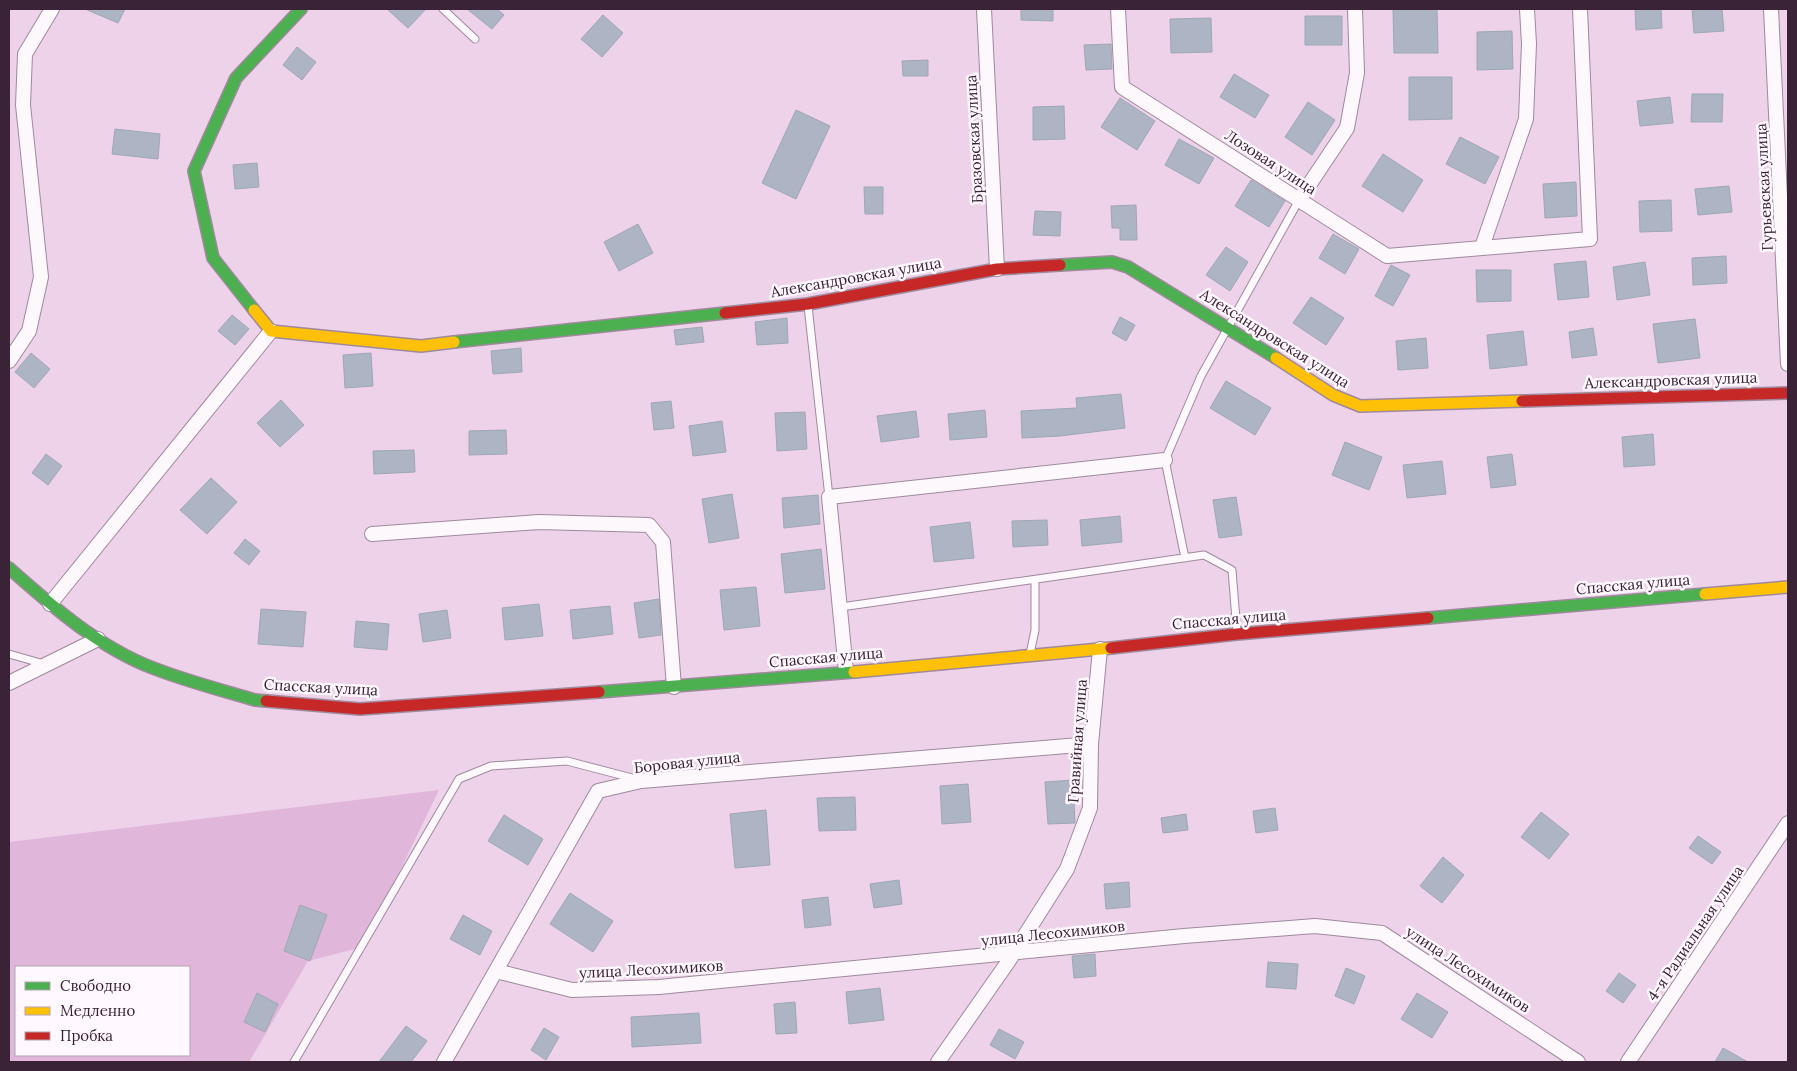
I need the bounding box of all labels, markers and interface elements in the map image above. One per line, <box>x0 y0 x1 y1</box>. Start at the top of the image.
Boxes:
street label: Бразовская улица <box>961 74 987 204</box>
street label: Гурьевская улица <box>1751 123 1777 251</box>
street label: Лозовая улица <box>1222 125 1321 199</box>
street label: Александровская улица <box>768 253 943 302</box>
street label: Александровская улица <box>1196 284 1354 392</box>
street label: Александровская улица <box>1583 367 1758 393</box>
street label: Спасская улица <box>1575 570 1691 598</box>
street label: Спасская улица <box>1171 605 1287 633</box>
street label: Спасская улица <box>768 643 884 671</box>
street label: Спасская улица <box>263 675 379 699</box>
street label: Гравийная улица <box>1063 678 1091 803</box>
street label: Боровая улица <box>633 747 741 777</box>
street label: 4-я Радиальная улица <box>1643 861 1748 1004</box>
street label: улица Лесохимиков <box>980 916 1126 950</box>
street label: улица Лесохимиков <box>1402 922 1534 1016</box>
street label: улица Лесохимиков <box>578 956 724 982</box>
legend <box>15 966 190 1056</box>
text: Свободно <box>60 976 131 995</box>
text: Медленно <box>60 1001 135 1020</box>
text: Пробка <box>60 1026 113 1045</box>

